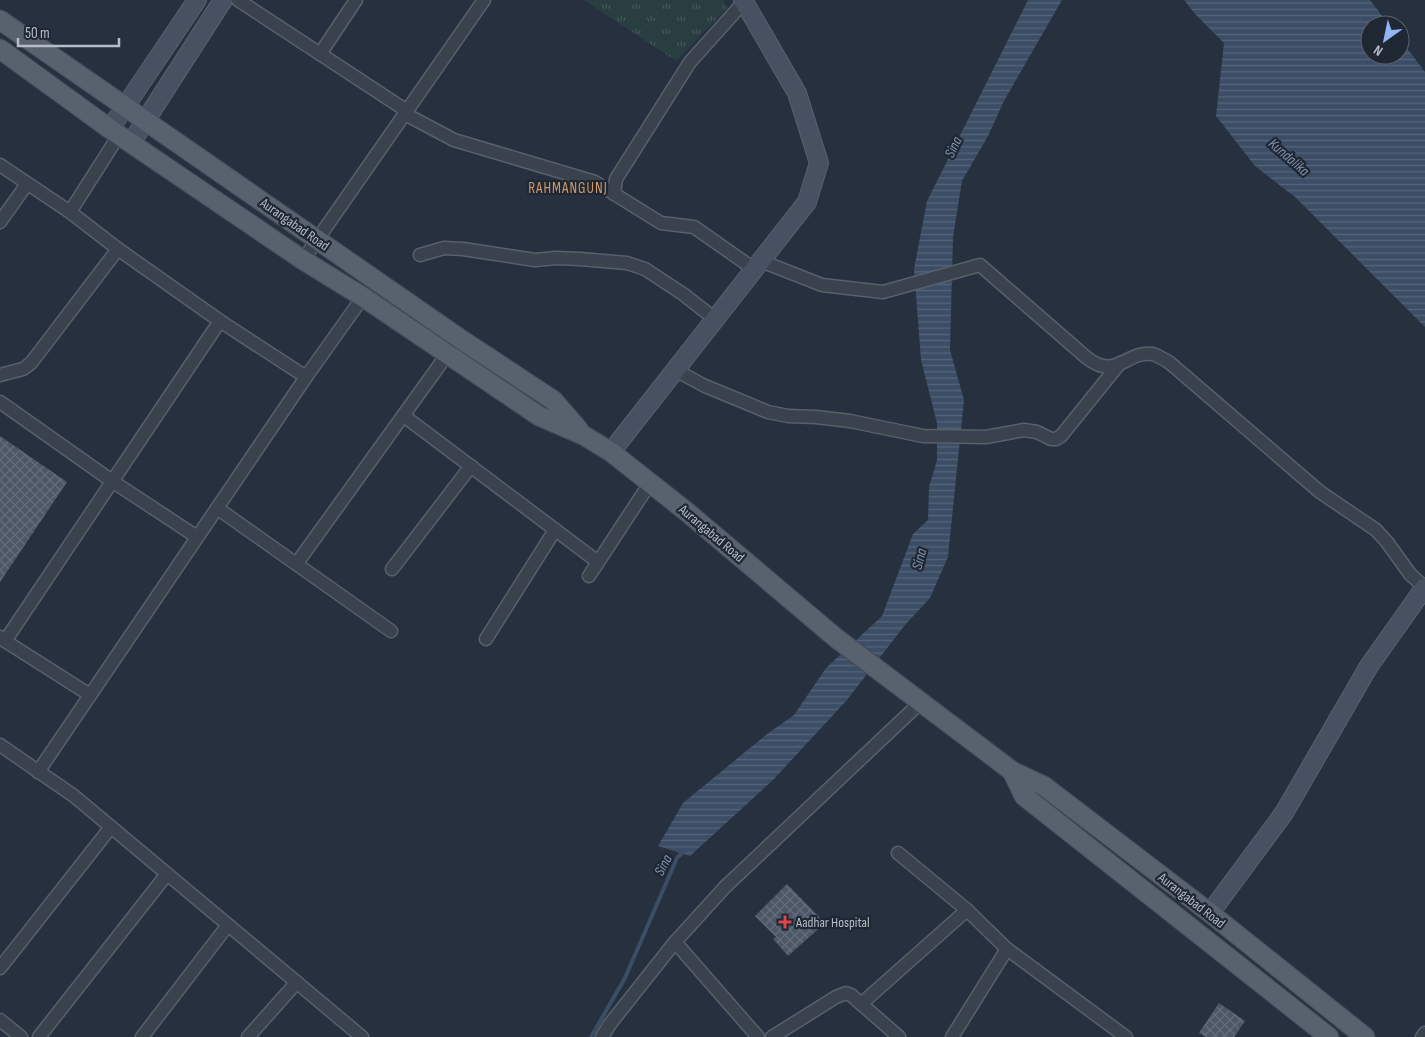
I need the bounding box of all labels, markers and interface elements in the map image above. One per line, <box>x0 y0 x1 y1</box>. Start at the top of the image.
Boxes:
scale bar <box>18 15 119 47</box>
north arrow <box>1360 15 1410 65</box>
text: 50 m <box>25 24 50 43</box>
text: N <box>1370 41 1386 60</box>
water label: Sina <box>940 134 967 161</box>
water label: Kundalika <box>1264 134 1313 180</box>
district label: RAHMANGUNJ <box>528 179 608 198</box>
street label: Aurangabad Road <box>256 194 333 255</box>
street label: Aurangabad Road <box>675 500 748 566</box>
water label: Sina <box>908 546 931 572</box>
water label: Sina <box>650 851 677 879</box>
street label: Aurangabad Road <box>1154 868 1229 932</box>
place label: Aadhar Hospital <box>795 914 870 931</box>
marker: Aadhar Hospital <box>778 915 792 929</box>

